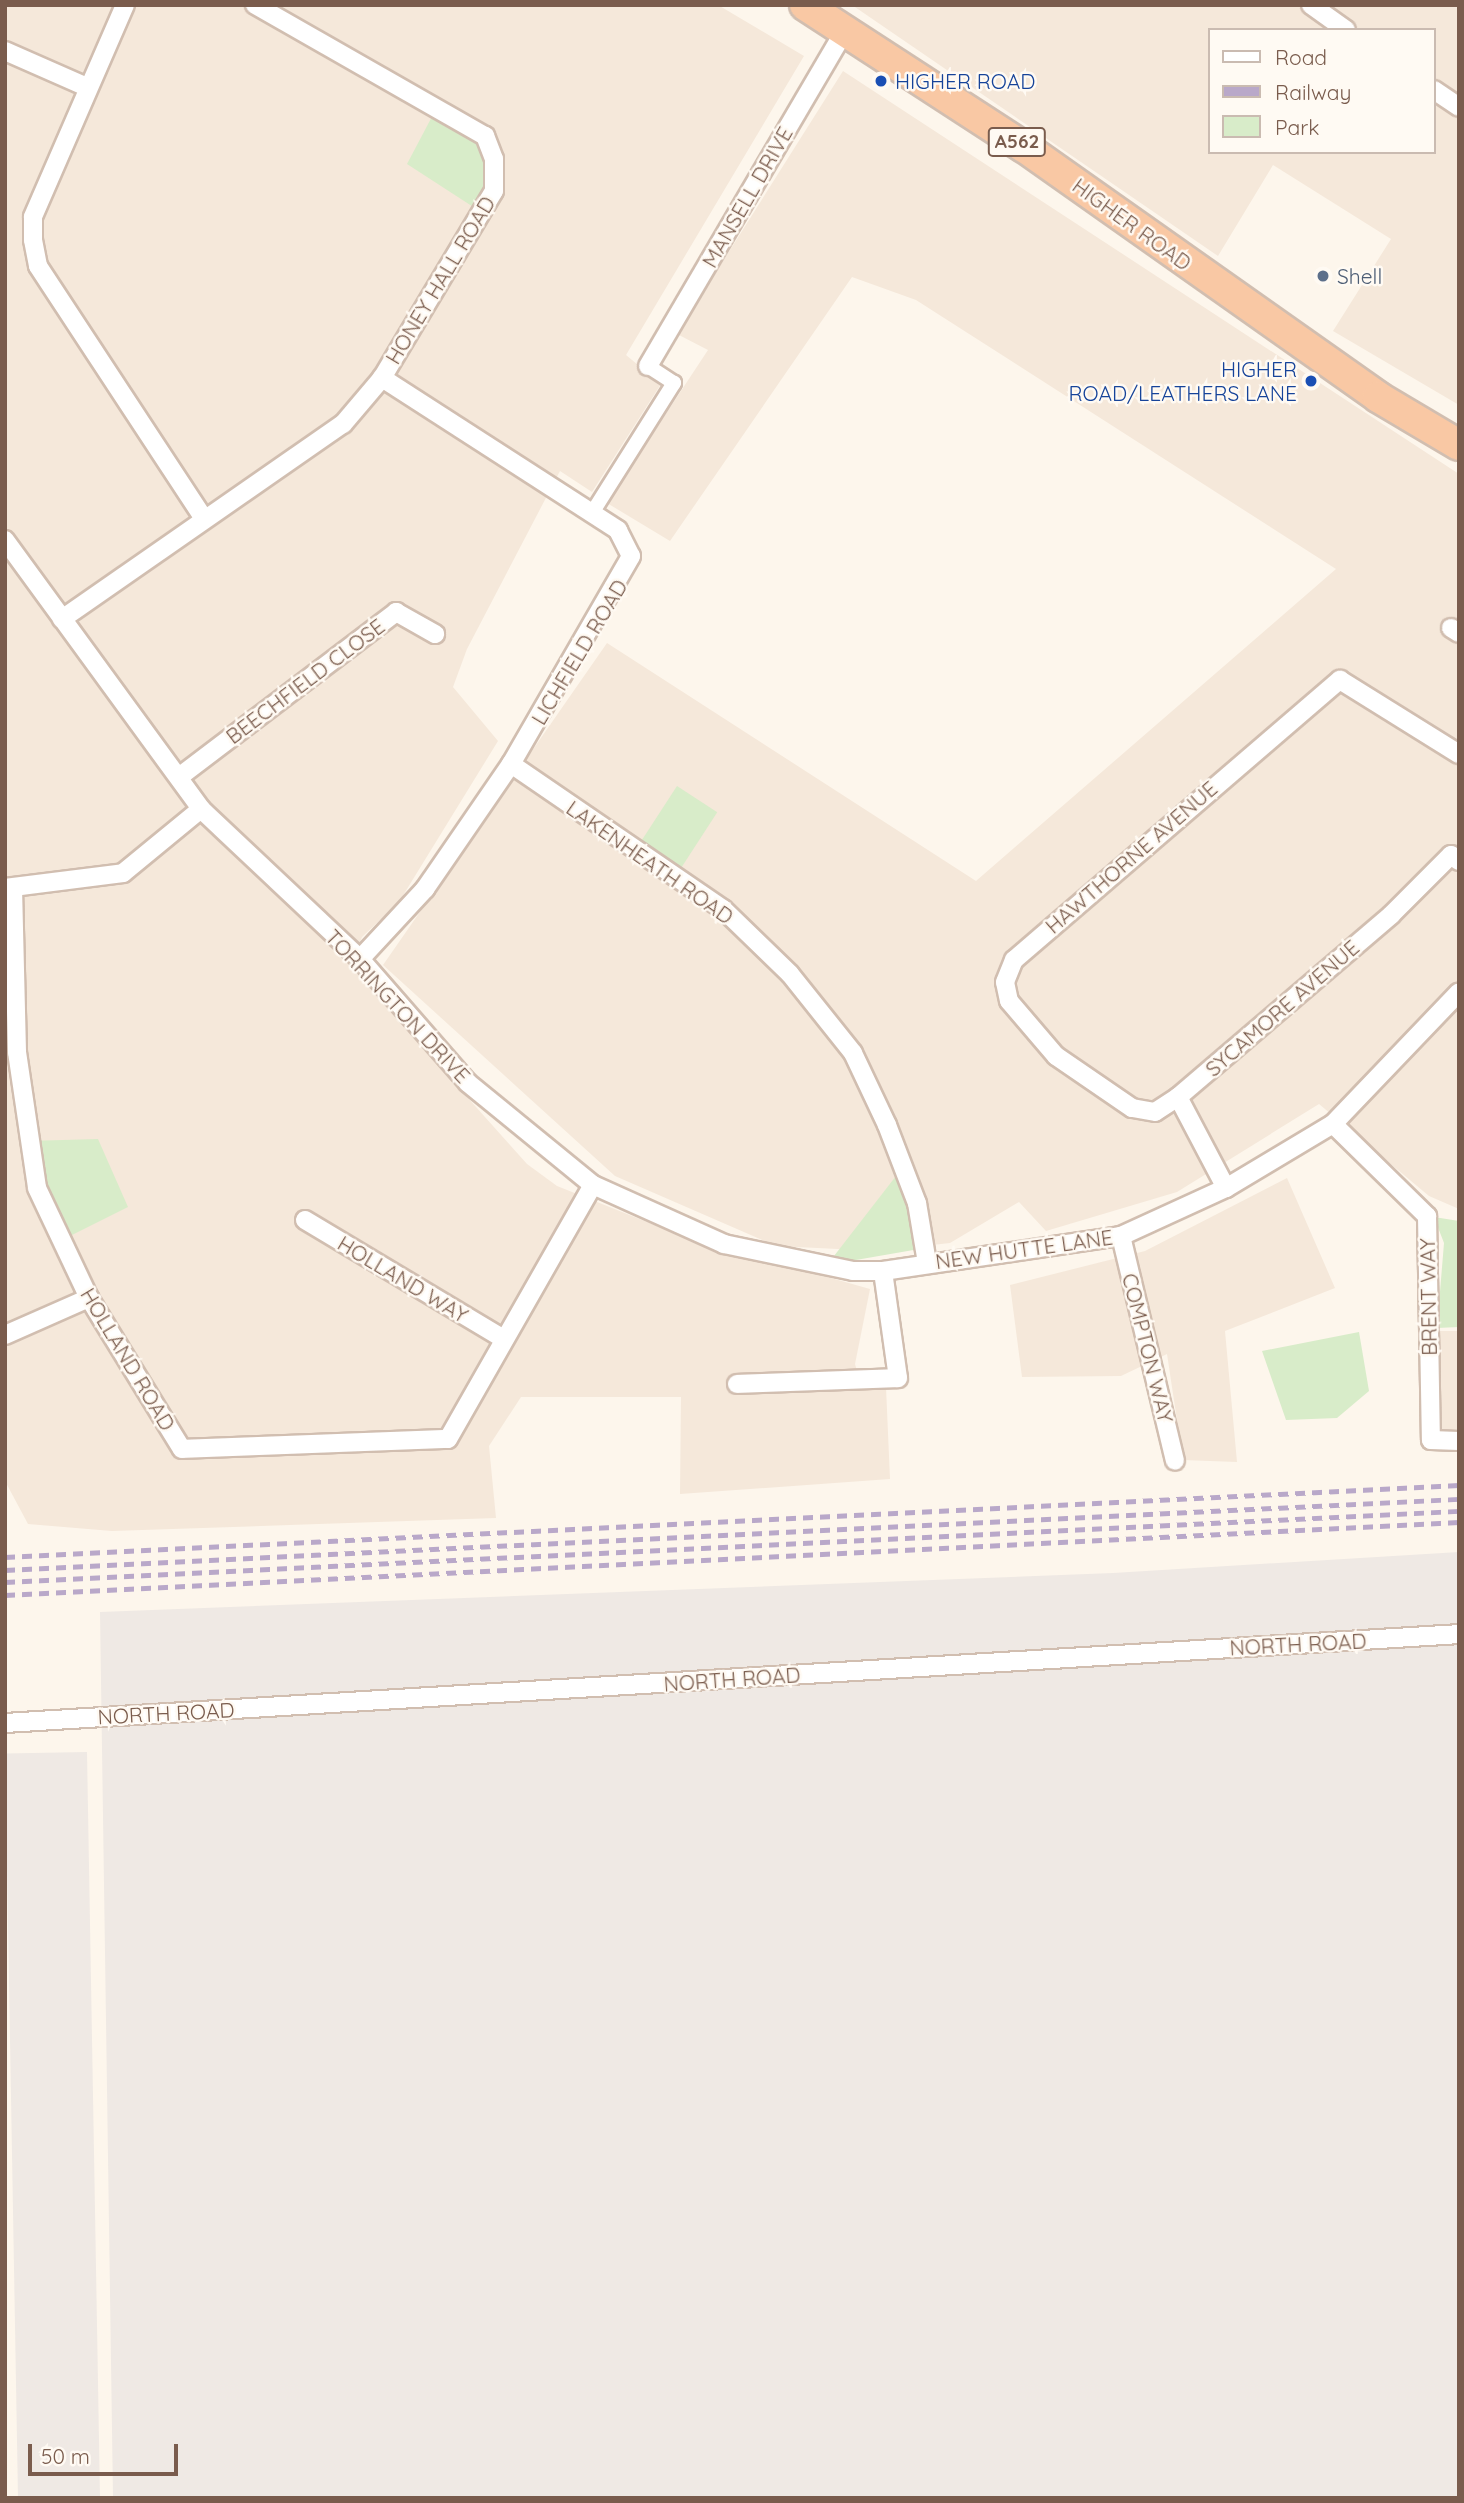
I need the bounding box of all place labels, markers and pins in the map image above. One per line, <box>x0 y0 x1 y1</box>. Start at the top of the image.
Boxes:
place label: HIGHER ROAD <box>895 68 1035 94</box>
marker: HIGHER ROAD <box>873 73 889 89</box>
place label: Shell <box>1337 263 1382 289</box>
marker: Shell <box>1315 268 1331 284</box>
place label: HIGHER ROAD/LEATHERS LANE <box>1069 356 1297 406</box>
marker: HIGHER ROAD/LEATHERS LANE <box>1303 373 1319 389</box>

